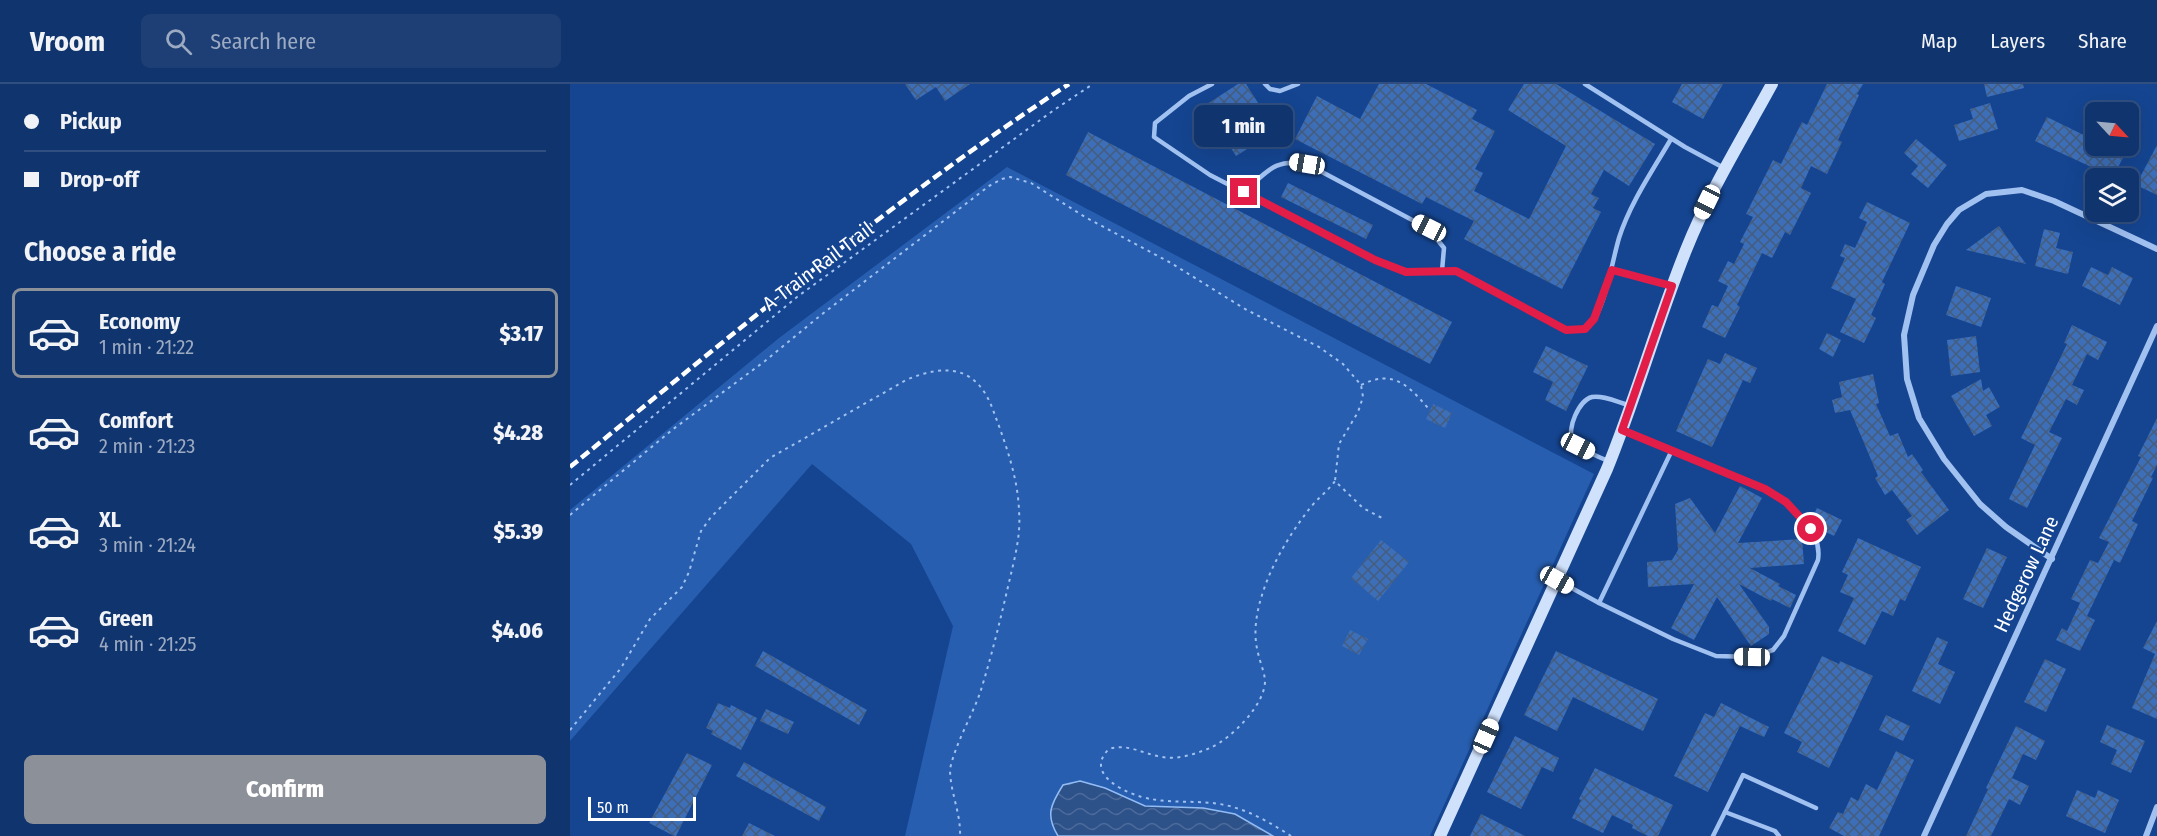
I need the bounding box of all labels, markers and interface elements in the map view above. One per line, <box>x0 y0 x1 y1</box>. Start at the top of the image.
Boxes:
search box <box>141 14 561 68</box>
text: Vroom <box>30 25 105 58</box>
icon: search <box>162 25 195 58</box>
text: Search here <box>210 28 316 55</box>
text: Map <box>1921 28 1957 54</box>
text: Layers <box>1990 28 2045 54</box>
text: Share <box>2078 28 2127 54</box>
north arrow <box>2085 102 2139 156</box>
map controls <box>2085 102 2139 222</box>
callout: 1 min <box>1194 105 1294 147</box>
text: Pickup <box>60 108 122 135</box>
text: 1 min <box>1222 114 1265 138</box>
car <box>1288 152 1326 176</box>
text: Drop-off <box>60 166 139 193</box>
button: layers <box>2085 168 2139 222</box>
route end <box>1230 178 1257 205</box>
car <box>1691 182 1723 222</box>
car <box>1409 212 1449 244</box>
street label: A-Train Rail Trail <box>758 217 878 315</box>
text: Choose a ride <box>24 236 176 268</box>
icon: car <box>27 306 81 360</box>
text: Economy <box>99 308 180 335</box>
text: $3.17 <box>499 320 543 347</box>
text: 1 min · 21:22 <box>99 335 194 359</box>
icon: car <box>27 405 81 459</box>
text: Comfort <box>99 407 173 434</box>
text: $4.28 <box>493 419 543 446</box>
car <box>1558 430 1598 462</box>
text: 2 min · 21:23 <box>99 434 195 458</box>
icon: car <box>27 504 81 558</box>
text: XL <box>99 506 121 533</box>
street label: Hedgerow Lane <box>1989 512 2063 636</box>
route start <box>1797 515 1824 542</box>
text: $5.39 <box>493 518 543 545</box>
text: 3 min · 21:24 <box>99 533 196 557</box>
car <box>1537 563 1577 597</box>
icon: car <box>27 603 81 657</box>
text: Green <box>99 605 153 632</box>
text: $4.06 <box>492 617 543 644</box>
text: 4 min · 21:25 <box>99 632 196 656</box>
car <box>1734 648 1770 666</box>
car <box>1470 716 1502 756</box>
button: Confirm <box>24 755 546 824</box>
scale bar <box>588 794 696 822</box>
text: 50 m <box>597 798 629 817</box>

